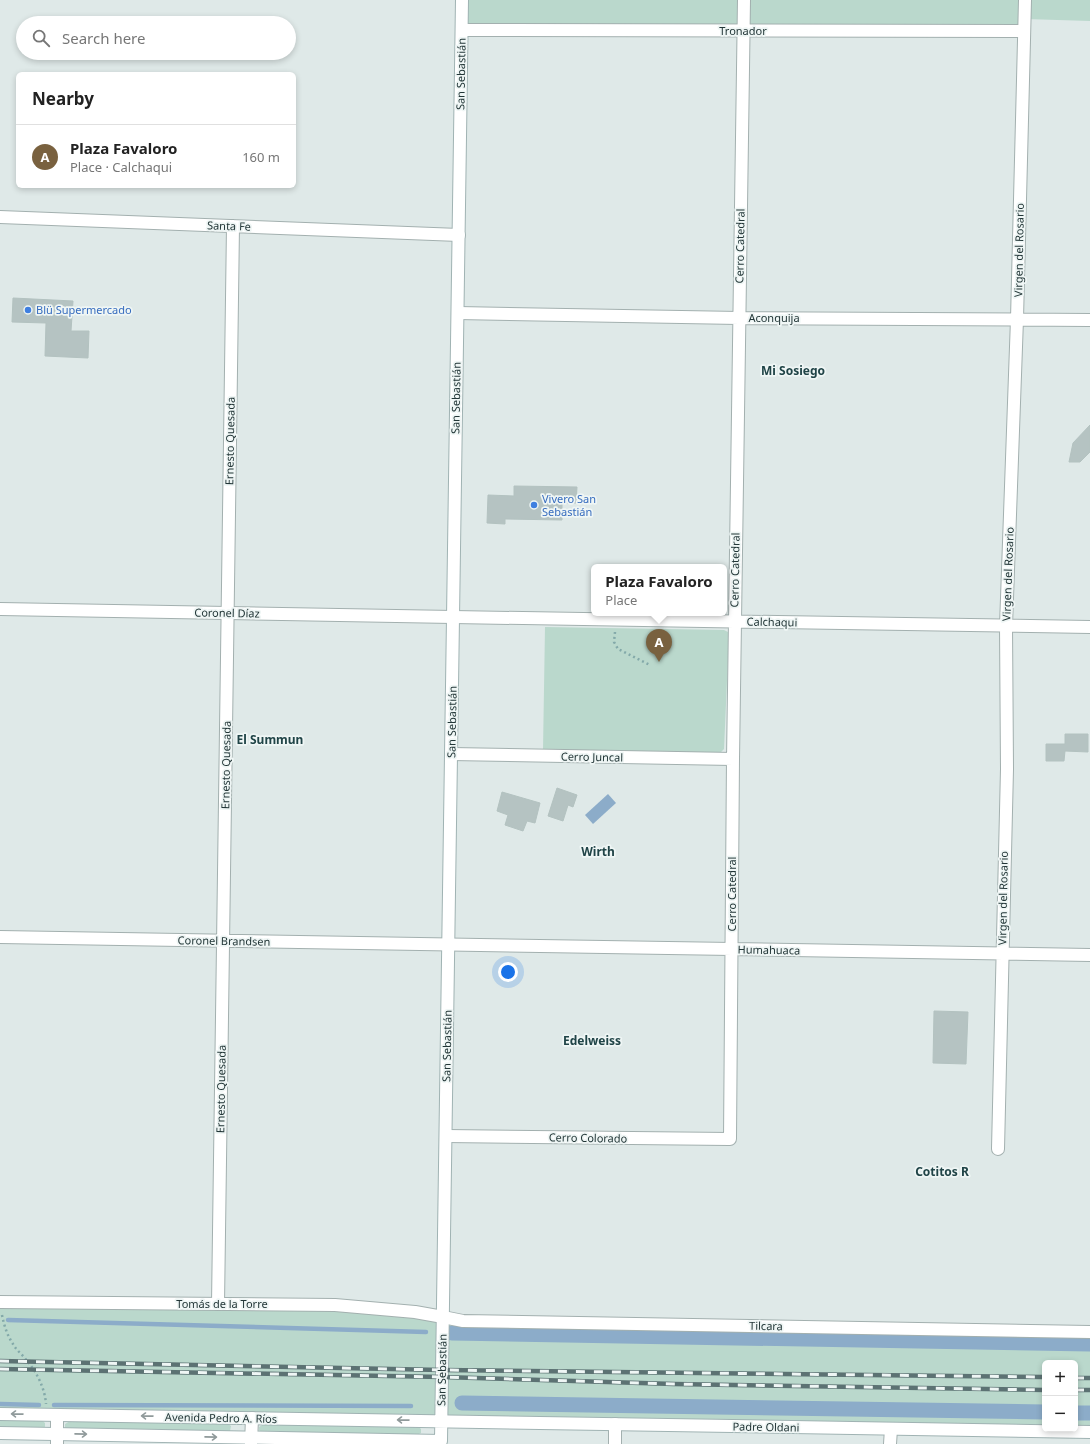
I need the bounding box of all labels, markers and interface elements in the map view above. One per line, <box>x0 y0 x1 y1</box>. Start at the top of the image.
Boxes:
search box <box>16 16 296 60</box>
street label: Tronador <box>719 23 767 38</box>
icon: search <box>30 27 52 49</box>
text: Search here <box>62 28 145 48</box>
street label: San Sebastián <box>452 38 469 110</box>
text: Nearby <box>32 87 94 110</box>
text: Plaza Favaloro <box>70 138 177 158</box>
text: A <box>41 148 50 166</box>
text: 160 m <box>242 148 280 166</box>
text: Place · Calchaqui <box>70 158 172 176</box>
street label: Virgen del Rosario <box>1010 202 1027 297</box>
street label: Cerro Catedral <box>731 208 748 284</box>
street label: Santa Fe <box>207 217 251 234</box>
place label: Blü Supermercado <box>36 302 132 317</box>
marker: Blü Supermercado <box>23 305 33 315</box>
street label: Aconquija <box>748 310 800 325</box>
street label: San Sebastián <box>447 362 464 434</box>
district label: Mi Sosiego <box>761 362 825 379</box>
street label: Ernesto Quesada <box>221 397 238 485</box>
place label: Vivero San Sebastián <box>542 491 596 519</box>
marker: Vivero San Sebastián <box>529 500 539 510</box>
street label: Virgen del Rosario <box>998 526 1017 621</box>
street label: Cerro Catedral <box>726 532 743 608</box>
popup <box>591 564 727 616</box>
text: Plaza Favaloro <box>605 571 713 591</box>
text: Place <box>605 591 637 609</box>
street label: Coronel Díaz <box>194 604 260 621</box>
street label: Calchaqui <box>747 614 797 629</box>
pin: A <box>646 629 672 662</box>
street label: San Sebastián <box>443 686 460 758</box>
street label: Ernesto Quesada <box>217 721 234 809</box>
district label: El Summun <box>237 731 303 748</box>
street label: Cerro Juncal <box>561 748 623 765</box>
district label: Wirth <box>581 843 615 860</box>
street label: Virgen del Rosario <box>994 850 1011 945</box>
street label: Cerro Catedral <box>724 857 739 931</box>
street label: Coronel Brandsen <box>178 932 271 949</box>
street label: Humahuaca <box>738 941 800 958</box>
your location <box>498 962 518 982</box>
street label: San Sebastián <box>438 1010 455 1082</box>
district label: Edelweiss <box>563 1032 621 1049</box>
street label: Ernesto Quesada <box>212 1045 229 1133</box>
street label: Cerro Colorado <box>549 1129 628 1146</box>
district label: Cotitos R <box>915 1163 969 1180</box>
street label: Tomás de la Torre <box>176 1296 268 1311</box>
street label: Tilcara <box>749 1318 783 1333</box>
street label: San Sebastián <box>433 1334 450 1406</box>
map controls <box>1042 1360 1078 1432</box>
button: + <box>1042 1360 1078 1396</box>
button: − <box>1042 1396 1078 1432</box>
street label: Avenida Pedro A. Ríos <box>165 1409 277 1426</box>
one-way arrow <box>11 1411 24 1418</box>
one-way arrow <box>141 1413 154 1420</box>
one-way arrow <box>397 1417 410 1424</box>
street label: Padre Oldani <box>732 1418 800 1435</box>
one-way arrow <box>74 1430 87 1438</box>
one-way arrow <box>204 1433 217 1440</box>

